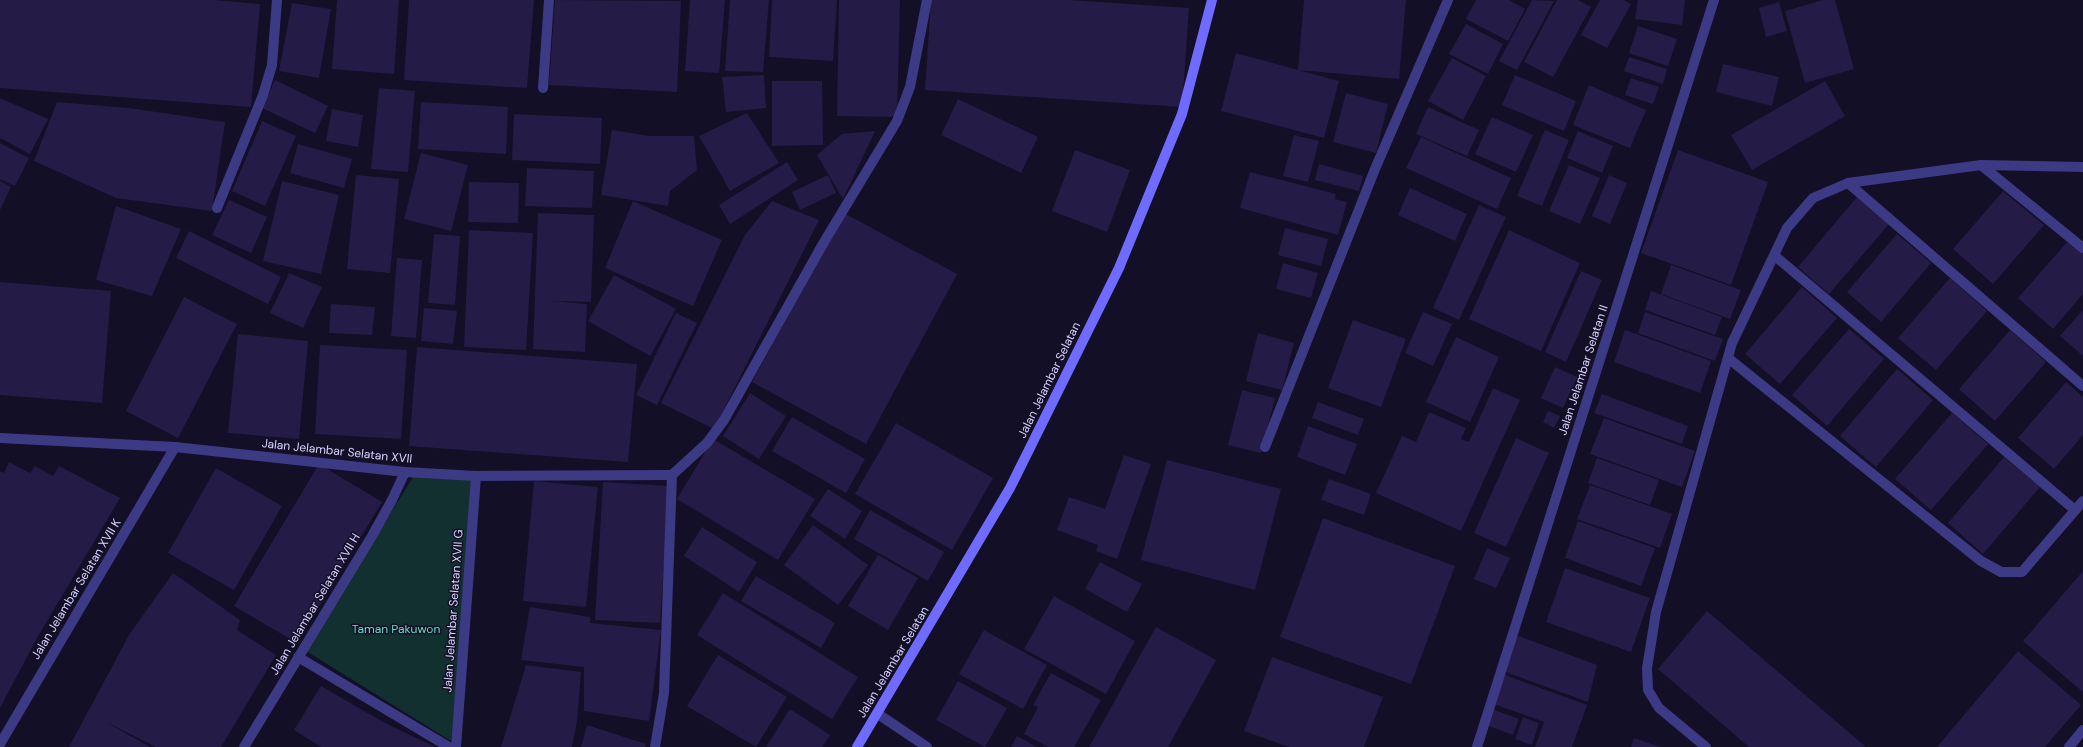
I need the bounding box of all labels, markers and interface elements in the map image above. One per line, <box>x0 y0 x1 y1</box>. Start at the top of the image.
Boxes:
street label: Jalan Jelambar Selatan II <box>1554 303 1612 437</box>
street label: Jalan Jelambar Selatan <box>1014 319 1084 441</box>
street label: Jalan Jelambar Selatan XVII <box>261 435 413 467</box>
street label: Jalan Jelambar Selatan XVII K <box>28 516 124 662</box>
street label: Jalan Jelambar Selatan XVII G <box>439 529 467 693</box>
street label: Jalan Jelambar Selatan XVII H <box>266 530 364 678</box>
street label: Jalan Jelambar Selatan <box>853 603 933 721</box>
park label: Taman Pakuwon <box>352 621 440 637</box>

